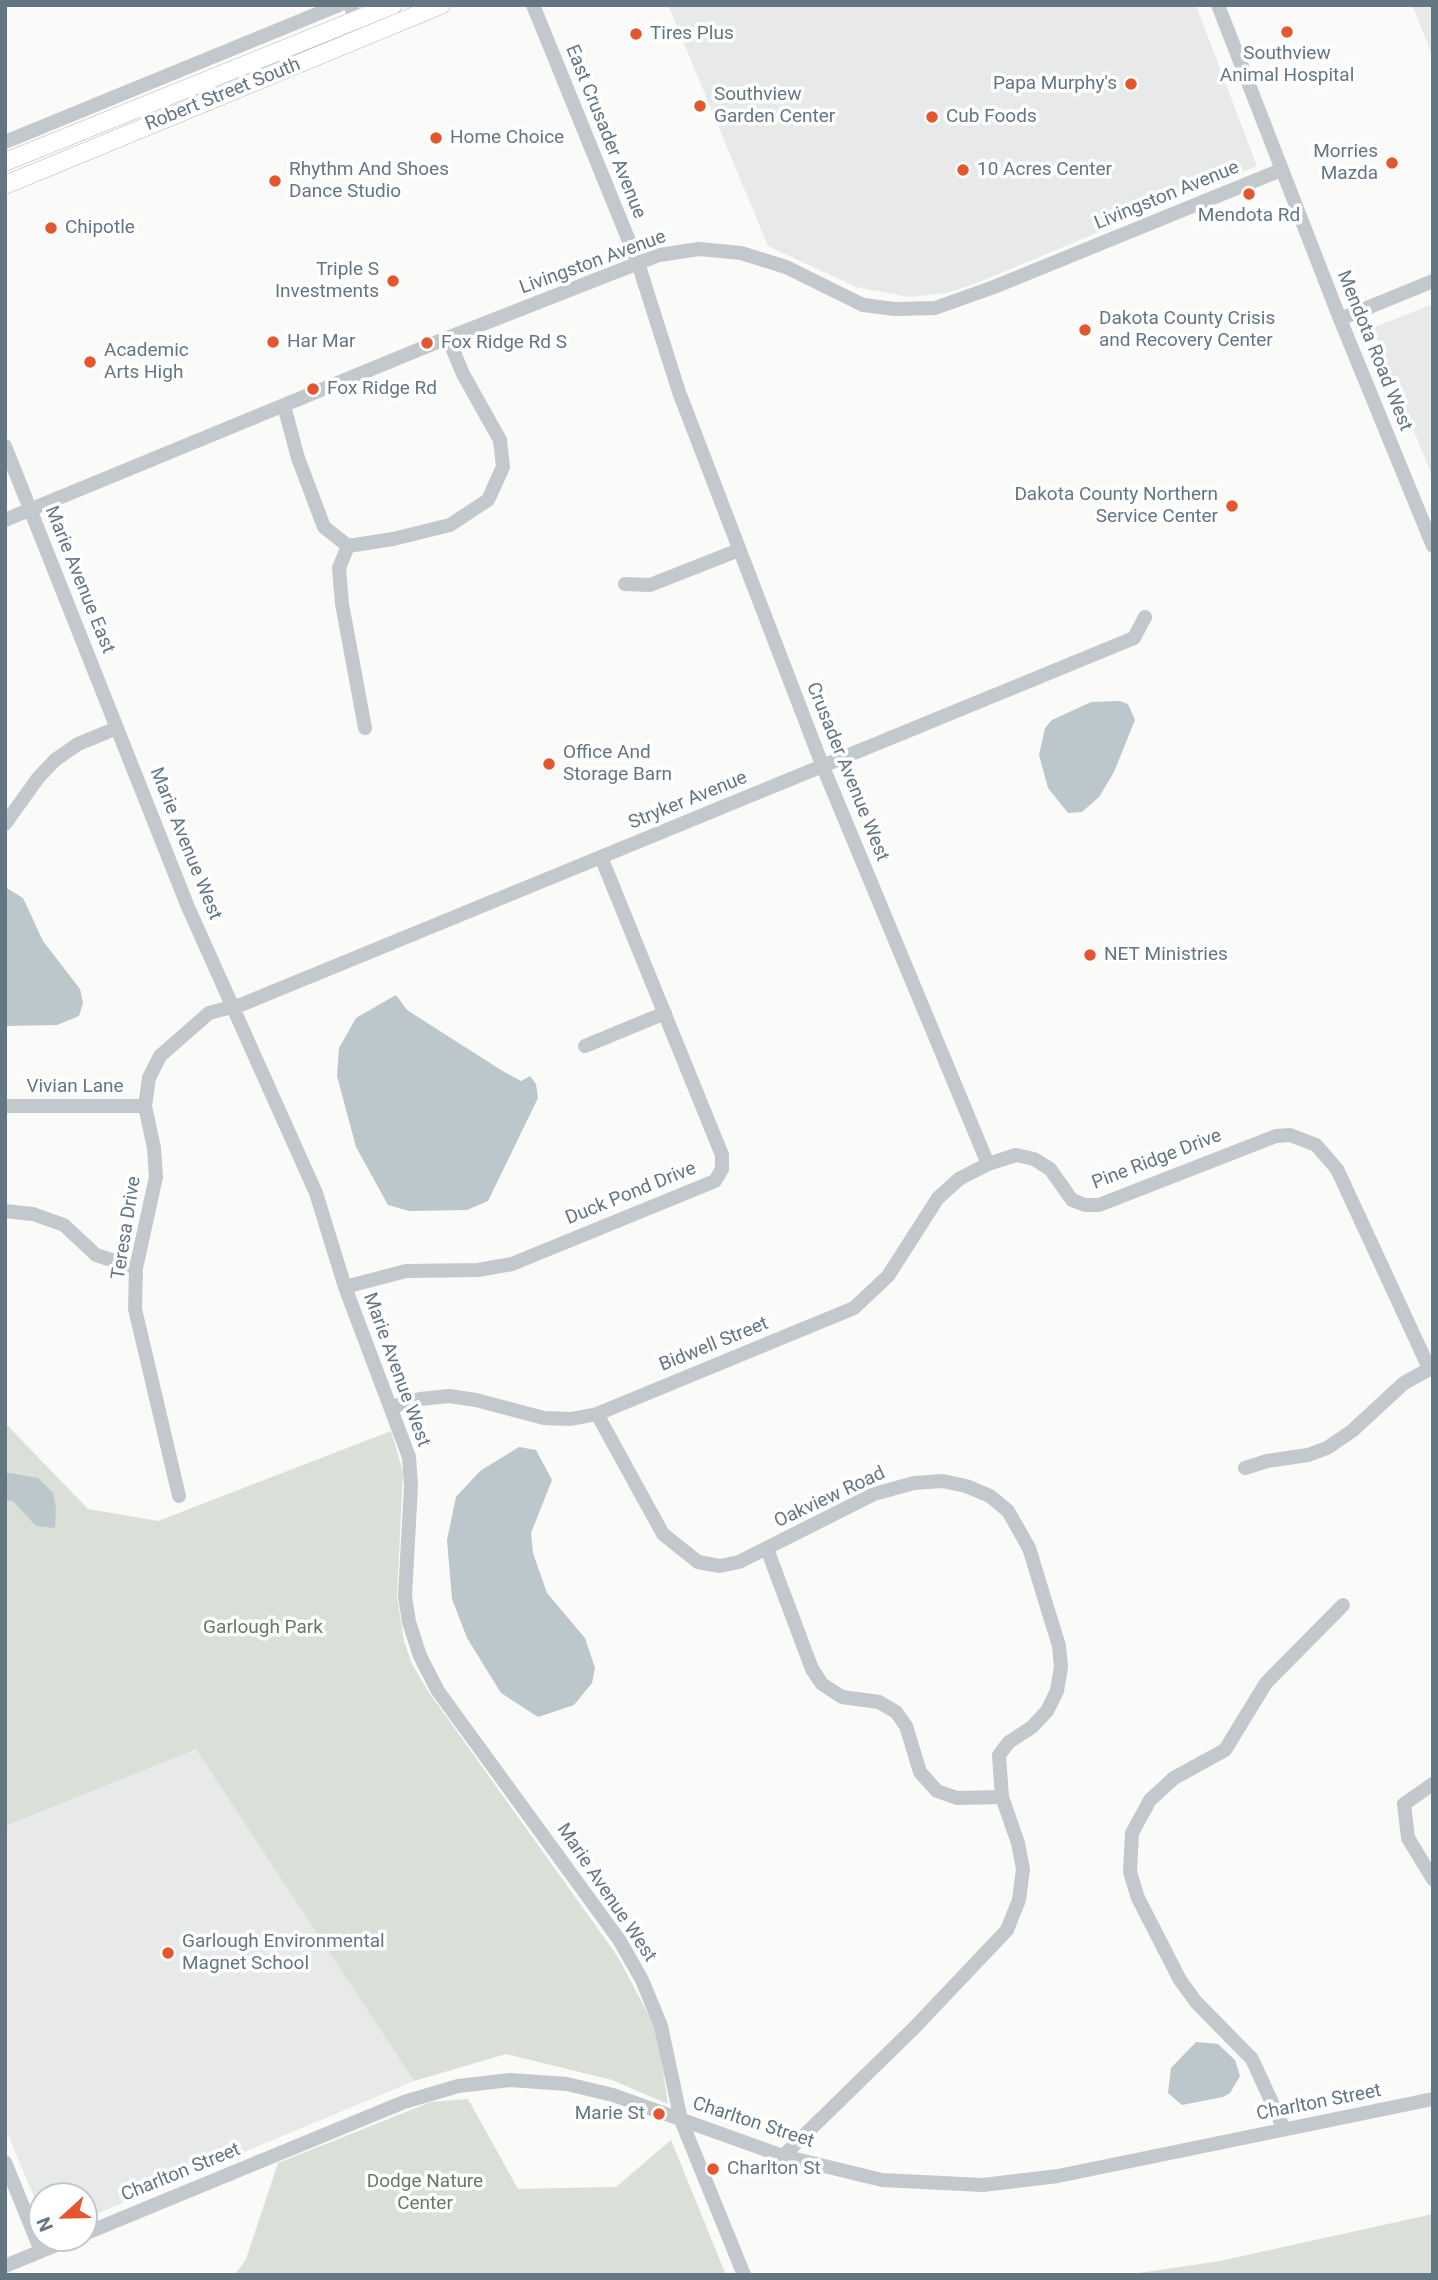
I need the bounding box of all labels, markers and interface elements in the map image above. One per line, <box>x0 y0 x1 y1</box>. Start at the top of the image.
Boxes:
place label: Tires Plus <box>650 23 734 45</box>
marker: Southview Animal Hospital <box>1279 24 1295 40</box>
marker: Tires Plus <box>628 26 644 42</box>
street label: East Crusader Avenue <box>560 42 650 222</box>
place label: Southview Animal Hospital <box>1220 43 1354 87</box>
street label: Robert Street South <box>142 53 304 137</box>
place label: Papa Murphy's <box>993 73 1117 95</box>
marker: Papa Murphy's <box>1123 76 1139 92</box>
place label: Southview Garden Center <box>714 84 835 128</box>
marker: Southview Garden Center <box>692 98 708 114</box>
place label: Cub Foods <box>946 106 1037 128</box>
marker: Cub Foods <box>924 109 940 125</box>
place label: Home Choice <box>450 127 564 149</box>
marker: Home Choice <box>428 130 444 146</box>
place label: Morries Mazda <box>1313 141 1378 185</box>
marker: Morries Mazda <box>1384 155 1400 171</box>
street label: Livingston Avenue <box>1091 157 1243 235</box>
place label: Rhythm And Shoes Dance Studio <box>289 159 449 203</box>
place label: 10 Acres Center <box>977 159 1112 181</box>
marker: 10 Acres Center <box>955 162 971 178</box>
marker: Rhythm And Shoes Dance Studio <box>267 173 283 189</box>
marker: Mendota Rd <box>1241 186 1257 202</box>
place label: Mendota Rd <box>1198 205 1300 227</box>
place label: Chipotle <box>65 217 135 239</box>
marker: Chipotle <box>43 220 59 236</box>
street label: Livingston Avenue <box>517 226 669 300</box>
place label: Triple S Investments <box>275 259 379 303</box>
street label: Mendota Road West <box>1331 267 1417 435</box>
marker: Triple S Investments <box>385 273 401 289</box>
place label: Dakota County Crisis and Recovery Center <box>1099 308 1275 352</box>
marker: Dakota County Crisis and Recovery Center <box>1077 322 1093 338</box>
place label: Har Mar <box>287 331 355 353</box>
place label: Fox Ridge Rd S <box>441 332 567 354</box>
marker: Har Mar <box>265 334 281 350</box>
marker: Fox Ridge Rd S <box>419 335 435 351</box>
place label: Academic Arts High <box>104 340 189 384</box>
marker: Academic Arts High <box>82 354 98 370</box>
place label: Fox Ridge Rd <box>327 378 437 400</box>
marker: Fox Ridge Rd <box>305 381 321 397</box>
place label: Dakota County Northern Service Center <box>1014 484 1218 528</box>
marker: Dakota County Northern Service Center <box>1224 498 1240 514</box>
street label: Marie Avenue East <box>39 503 119 657</box>
street label: Crusader Avenue West <box>801 679 893 865</box>
place label: Office And Storage Barn <box>563 742 672 786</box>
marker: Office And Storage Barn <box>541 756 557 772</box>
street label: Marie Avenue West <box>144 764 226 924</box>
street label: Stryker Avenue <box>625 767 751 835</box>
place label: NET Ministries <box>1104 944 1228 966</box>
marker: NET Ministries <box>1082 947 1098 963</box>
street label: Vivian Lane <box>26 1076 124 1098</box>
street label: Pine Ridge Drive <box>1089 1125 1225 1195</box>
street label: Duck Pond Drive <box>563 1157 699 1231</box>
street label: Teresa Drive <box>108 1175 146 1281</box>
street label: Marie Avenue West <box>358 1290 434 1450</box>
street label: Bidwell Street <box>656 1313 772 1377</box>
street label: Oakview Road <box>771 1462 889 1534</box>
park label: Garlough Park <box>203 1617 323 1639</box>
street label: Marie Avenue West <box>551 1819 661 1967</box>
place label: Garlough Environmental Magnet School <box>182 1931 385 1975</box>
marker: Garlough Environmental Magnet School <box>160 1945 176 1961</box>
street label: Charlton Street <box>1255 2080 1383 2126</box>
street label: Charlton Street <box>689 2093 817 2153</box>
place label: Marie St <box>575 2103 645 2125</box>
marker: Marie St <box>651 2106 667 2122</box>
street label: Charlton Street <box>118 2139 244 2207</box>
place label: Charlton St <box>727 2158 821 2180</box>
marker: Charlton St <box>705 2161 721 2177</box>
park label: Dodge Nature Center <box>367 2171 483 2215</box>
north arrow <box>28 2182 98 2252</box>
text: N <box>32 2214 58 2235</box>

